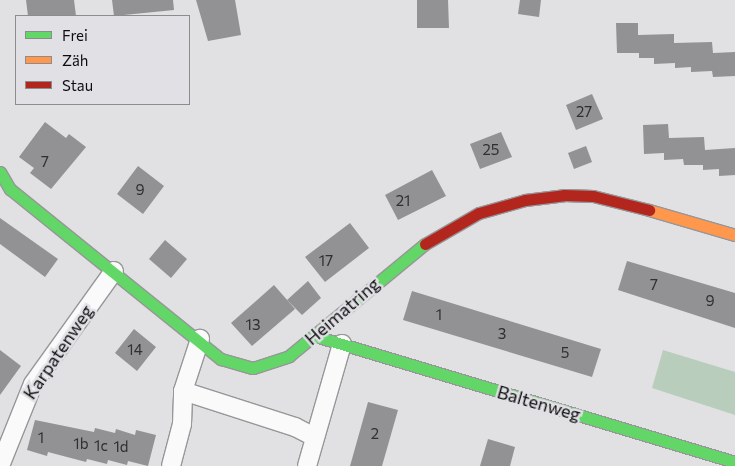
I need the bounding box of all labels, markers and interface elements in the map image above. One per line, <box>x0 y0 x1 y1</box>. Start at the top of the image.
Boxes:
legend <box>15 15 190 105</box>
text: Frei <box>62 26 88 44</box>
text: Zäh <box>62 51 88 69</box>
text: Stau <box>62 76 93 94</box>
house number: 27 <box>576 103 592 121</box>
house number: 25 <box>483 141 499 159</box>
house number: 7 <box>41 153 49 171</box>
house number: 9 <box>135 181 145 199</box>
house number: 21 <box>396 192 410 210</box>
house number: 17 <box>319 252 333 270</box>
street label: Heimatring <box>300 273 384 349</box>
house number: 7 <box>650 276 658 294</box>
house number: 9 <box>705 292 715 310</box>
street label: Karpatenweg <box>19 301 97 403</box>
house number: 1 <box>436 306 442 324</box>
house number: 13 <box>246 316 260 334</box>
house number: 3 <box>498 325 506 343</box>
house number: 14 <box>127 341 143 359</box>
house number: 5 <box>561 344 569 362</box>
street label: Baltenweg <box>495 381 583 425</box>
house number: 2 <box>371 425 379 443</box>
house number: 1 <box>38 429 44 447</box>
house number: 1b <box>73 435 89 453</box>
house number: 1c <box>94 437 108 455</box>
house number: 1d <box>113 438 129 456</box>

